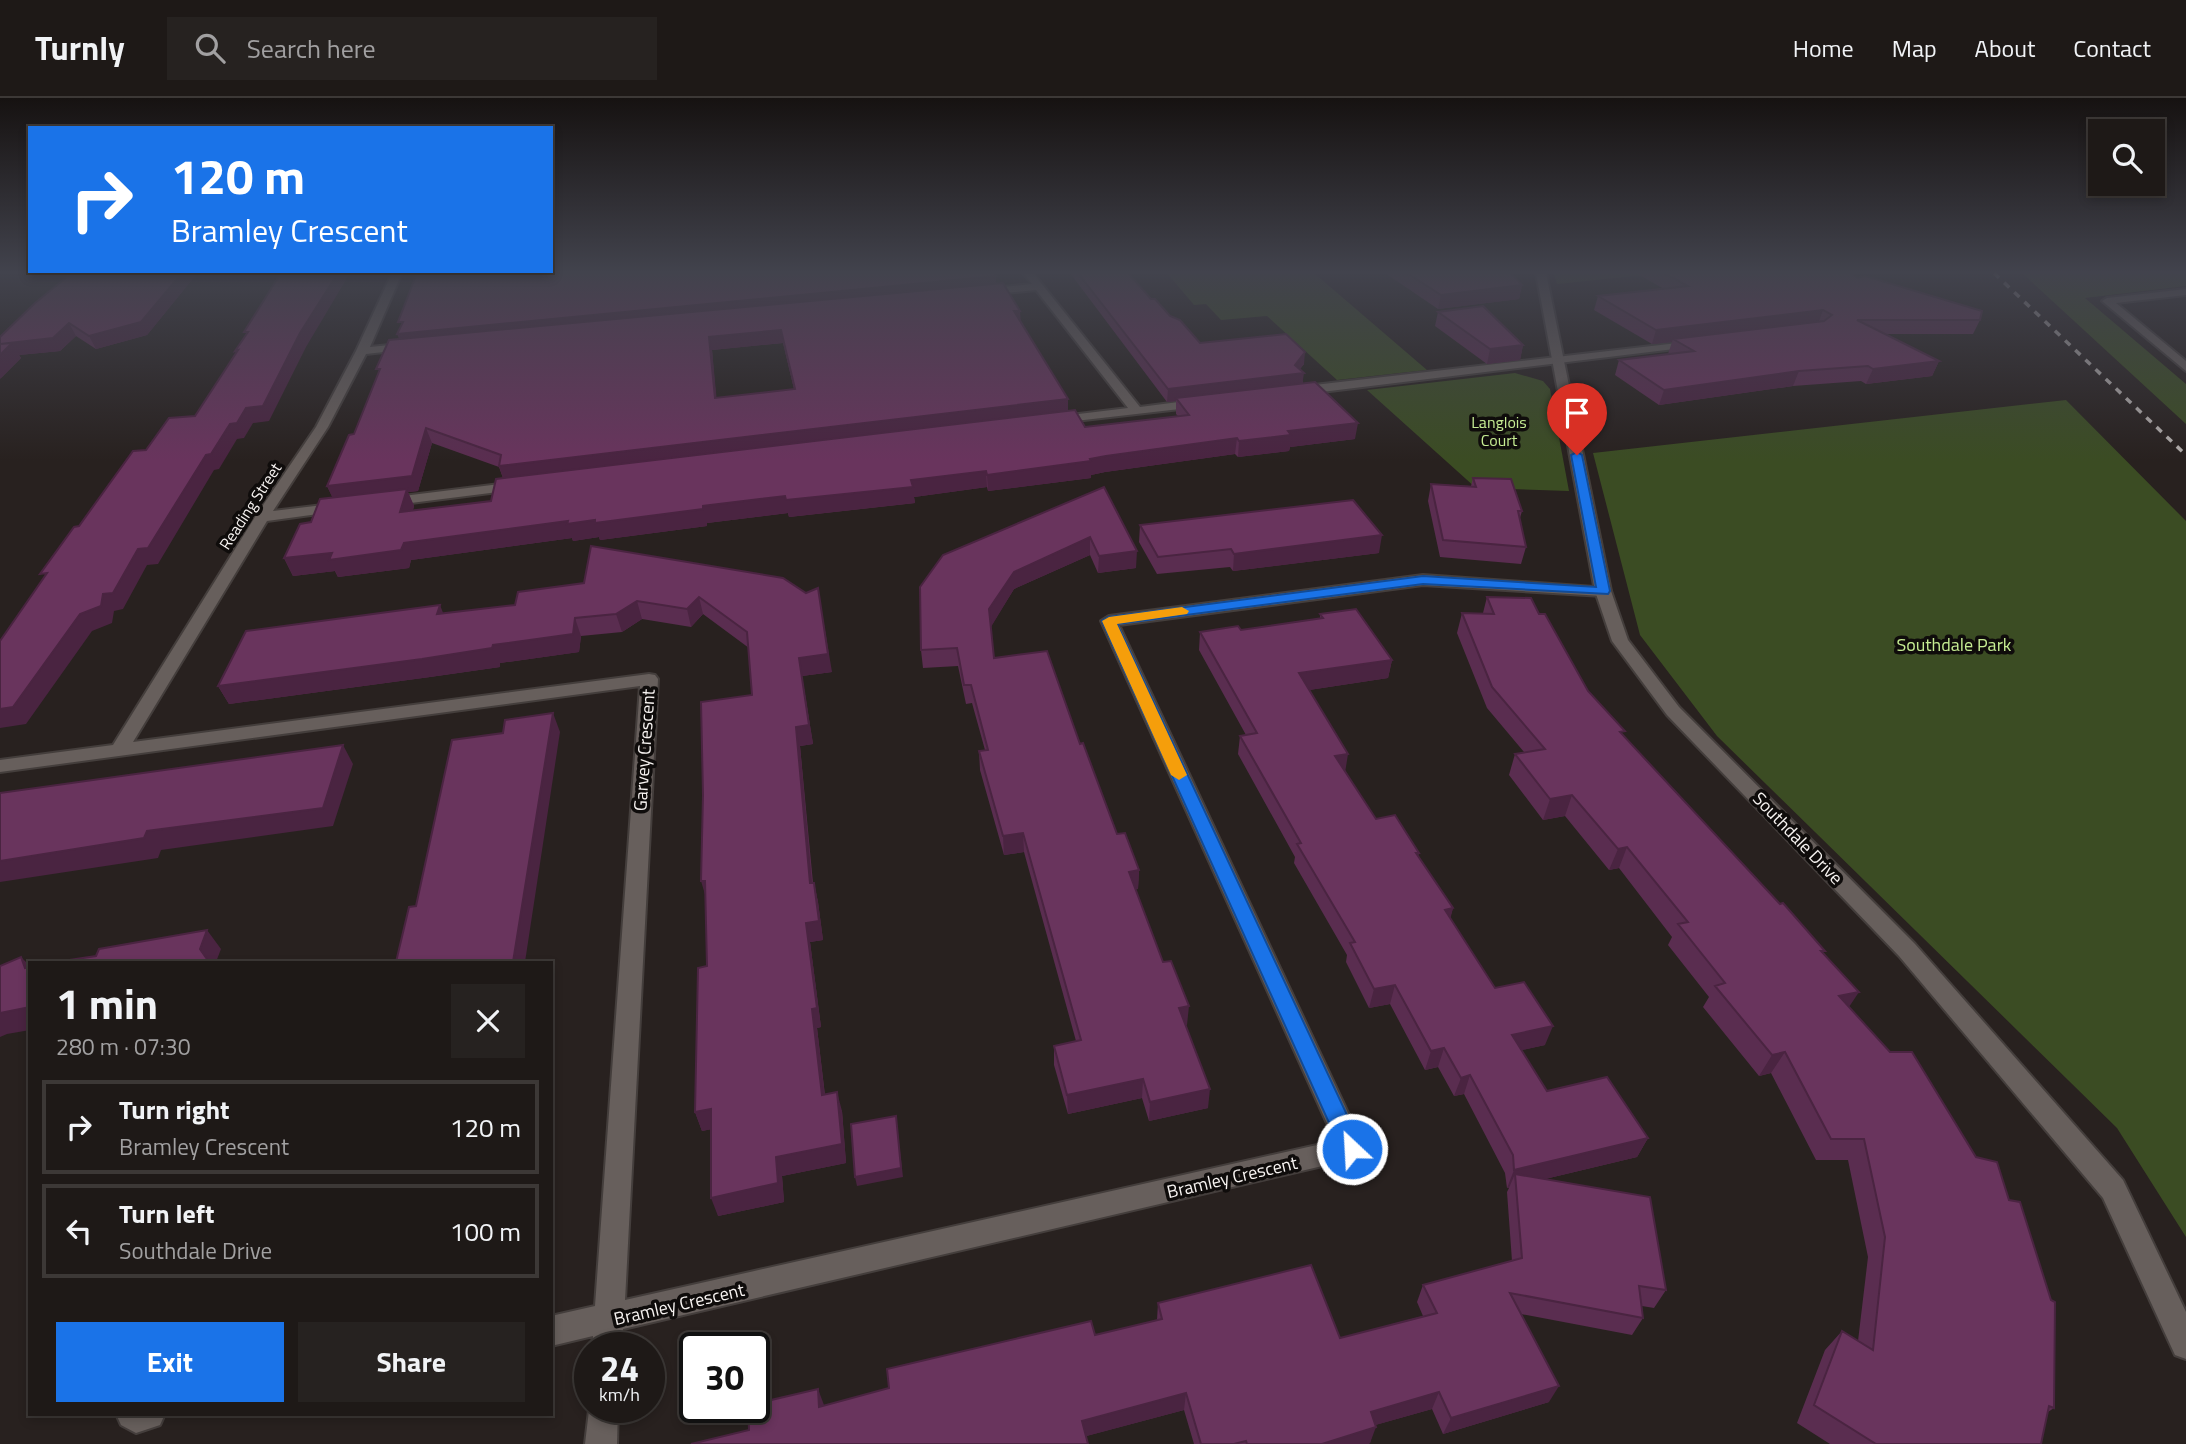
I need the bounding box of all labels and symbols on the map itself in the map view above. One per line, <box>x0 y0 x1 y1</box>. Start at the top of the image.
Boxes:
pin <box>1547 383 1607 455</box>
park label: Langlois Court <box>1471 410 1527 452</box>
street label: Reading Street <box>213 457 287 554</box>
park label: Southdale Park <box>1896 631 2012 658</box>
street label: Garvey Crescent <box>626 687 662 812</box>
street label: Southdale Drive <box>1747 785 1849 891</box>
position arrow <box>1315 1112 1389 1186</box>
street label: Bramley Crescent <box>1164 1149 1301 1205</box>
street label: Bramley Crescent <box>611 1276 748 1332</box>
speed limit sign: 30 <box>679 1332 770 1423</box>

